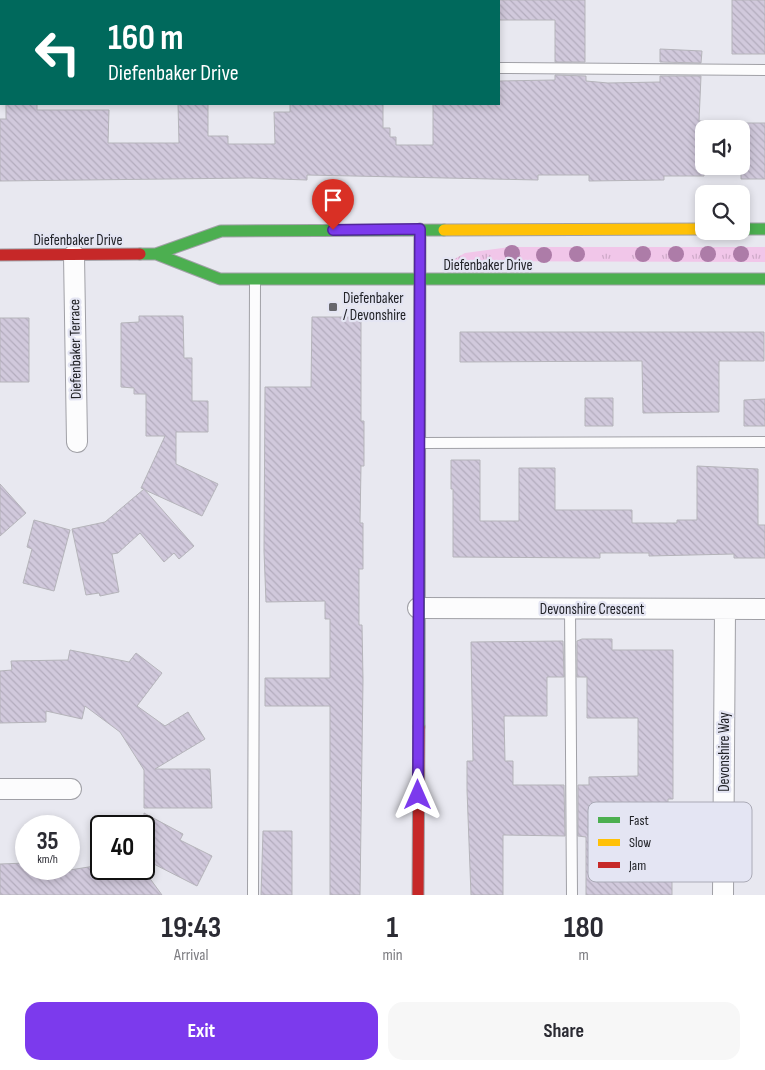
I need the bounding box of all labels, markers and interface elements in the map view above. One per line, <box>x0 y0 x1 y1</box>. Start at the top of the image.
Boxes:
text: 160 m <box>108 17 184 60</box>
icon: left <box>25 20 90 85</box>
text: Diefenbaker Drive <box>108 60 239 87</box>
map controls <box>695 120 750 240</box>
button: sound <box>695 120 750 175</box>
pin <box>312 179 354 230</box>
button: search <box>695 185 750 240</box>
icon: arrive <box>319 186 347 214</box>
street label: Diefenbaker Drive <box>33 231 123 250</box>
street label: Diefenbaker Drive <box>443 256 533 275</box>
place label: Diefenbaker / Devonshire <box>343 289 406 325</box>
street label: Diefenbaker Terrace <box>65 299 86 399</box>
marker: Diefenbaker / Devonshire <box>327 301 339 313</box>
street label: Devonshire Crescent <box>540 600 645 619</box>
street label: Devonshire Way <box>715 712 734 792</box>
position arrow <box>391 768 443 820</box>
legend <box>588 802 752 882</box>
text: Fast <box>629 812 649 829</box>
speed limit sign: 40 <box>90 815 155 880</box>
text: 35 <box>36 826 59 857</box>
text: Slow <box>629 834 651 851</box>
text: km/h <box>37 852 58 867</box>
text: Jam <box>628 857 646 874</box>
text: 19:43 <box>161 910 221 946</box>
text: 1 <box>387 910 398 946</box>
text: 180 <box>564 910 604 946</box>
text: Arrival <box>174 946 208 965</box>
text: min <box>382 946 403 965</box>
text: m <box>579 946 589 965</box>
button: Exit <box>25 1002 378 1060</box>
button: Share <box>388 1002 740 1060</box>

